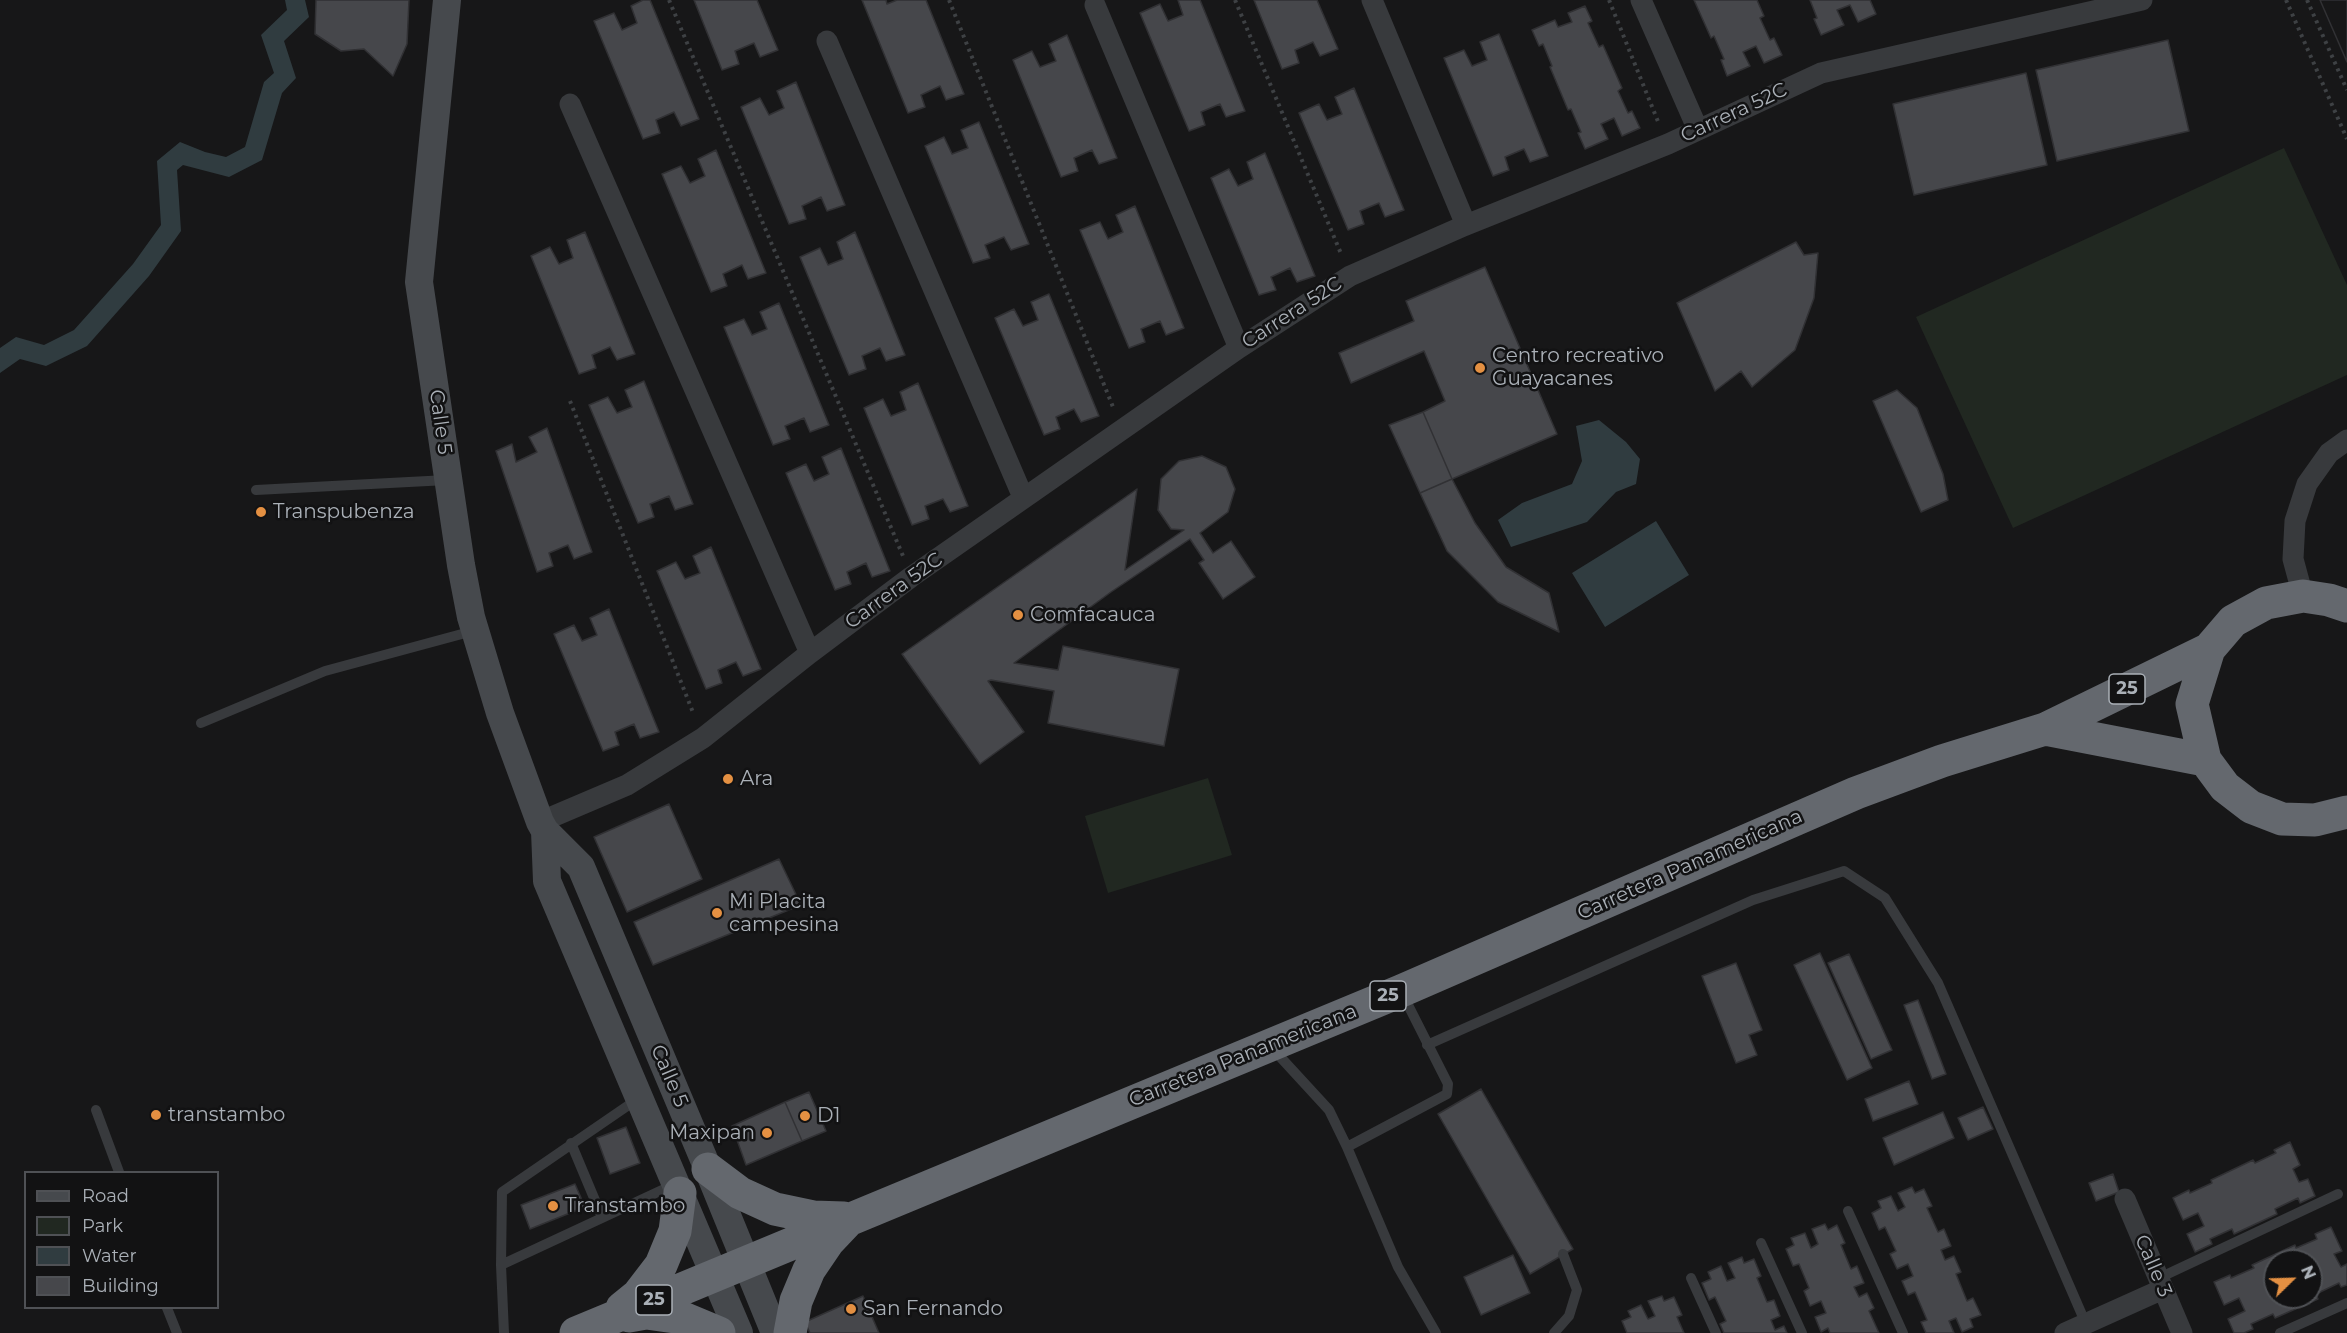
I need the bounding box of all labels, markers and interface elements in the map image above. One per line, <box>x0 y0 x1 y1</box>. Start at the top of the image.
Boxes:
street label: Carrera 52C <box>1677 78 1791 148</box>
street label: Carrera 52C <box>1237 272 1347 354</box>
place label: Centro recreativo Guayacanes <box>1492 344 1664 391</box>
marker: Centro recreativo Guayacanes <box>1473 361 1487 375</box>
street label: Calle 5 <box>424 388 456 456</box>
place label: Transpubenza <box>273 500 415 524</box>
marker: Transpubenza <box>254 505 268 519</box>
street label: Carrera 52C <box>841 548 947 634</box>
place label: Comfacauca <box>1030 603 1155 627</box>
marker: Comfacauca <box>1011 608 1025 622</box>
road number: 25 <box>2109 674 2145 704</box>
place label: Ara <box>740 767 773 791</box>
marker: Ara <box>721 772 735 786</box>
street label: Carretera Panamericana <box>1574 804 1806 926</box>
place label: Mi Placita campesina <box>729 890 839 937</box>
marker: Mi Placita campesina <box>710 906 724 920</box>
road number: 25 <box>1370 981 1406 1011</box>
street label: Carretera Panamericana <box>1126 999 1360 1113</box>
street label: Calle 5 <box>645 1041 693 1111</box>
place label: transtambo <box>168 1103 285 1127</box>
place label: D1 <box>817 1104 841 1128</box>
marker: transtambo <box>149 1108 163 1122</box>
marker: D1 <box>798 1109 812 1123</box>
place label: Maxipan <box>669 1121 755 1145</box>
marker: Maxipan <box>760 1126 774 1140</box>
legend <box>24 1171 219 1309</box>
text: Road <box>82 1185 129 1207</box>
place label: Transtambo <box>565 1194 685 1218</box>
marker: Transtambo <box>546 1199 560 1213</box>
text: Park <box>82 1215 123 1237</box>
street label: Calle 3 <box>2129 1231 2177 1301</box>
text: Water <box>82 1245 137 1267</box>
north arrow <box>2263 1249 2323 1309</box>
text: N <box>2297 1263 2319 1282</box>
text: Building <box>82 1275 159 1297</box>
road number: 25 <box>636 1285 672 1315</box>
place label: San Fernando <box>863 1297 1003 1321</box>
marker: San Fernando <box>844 1302 858 1316</box>

